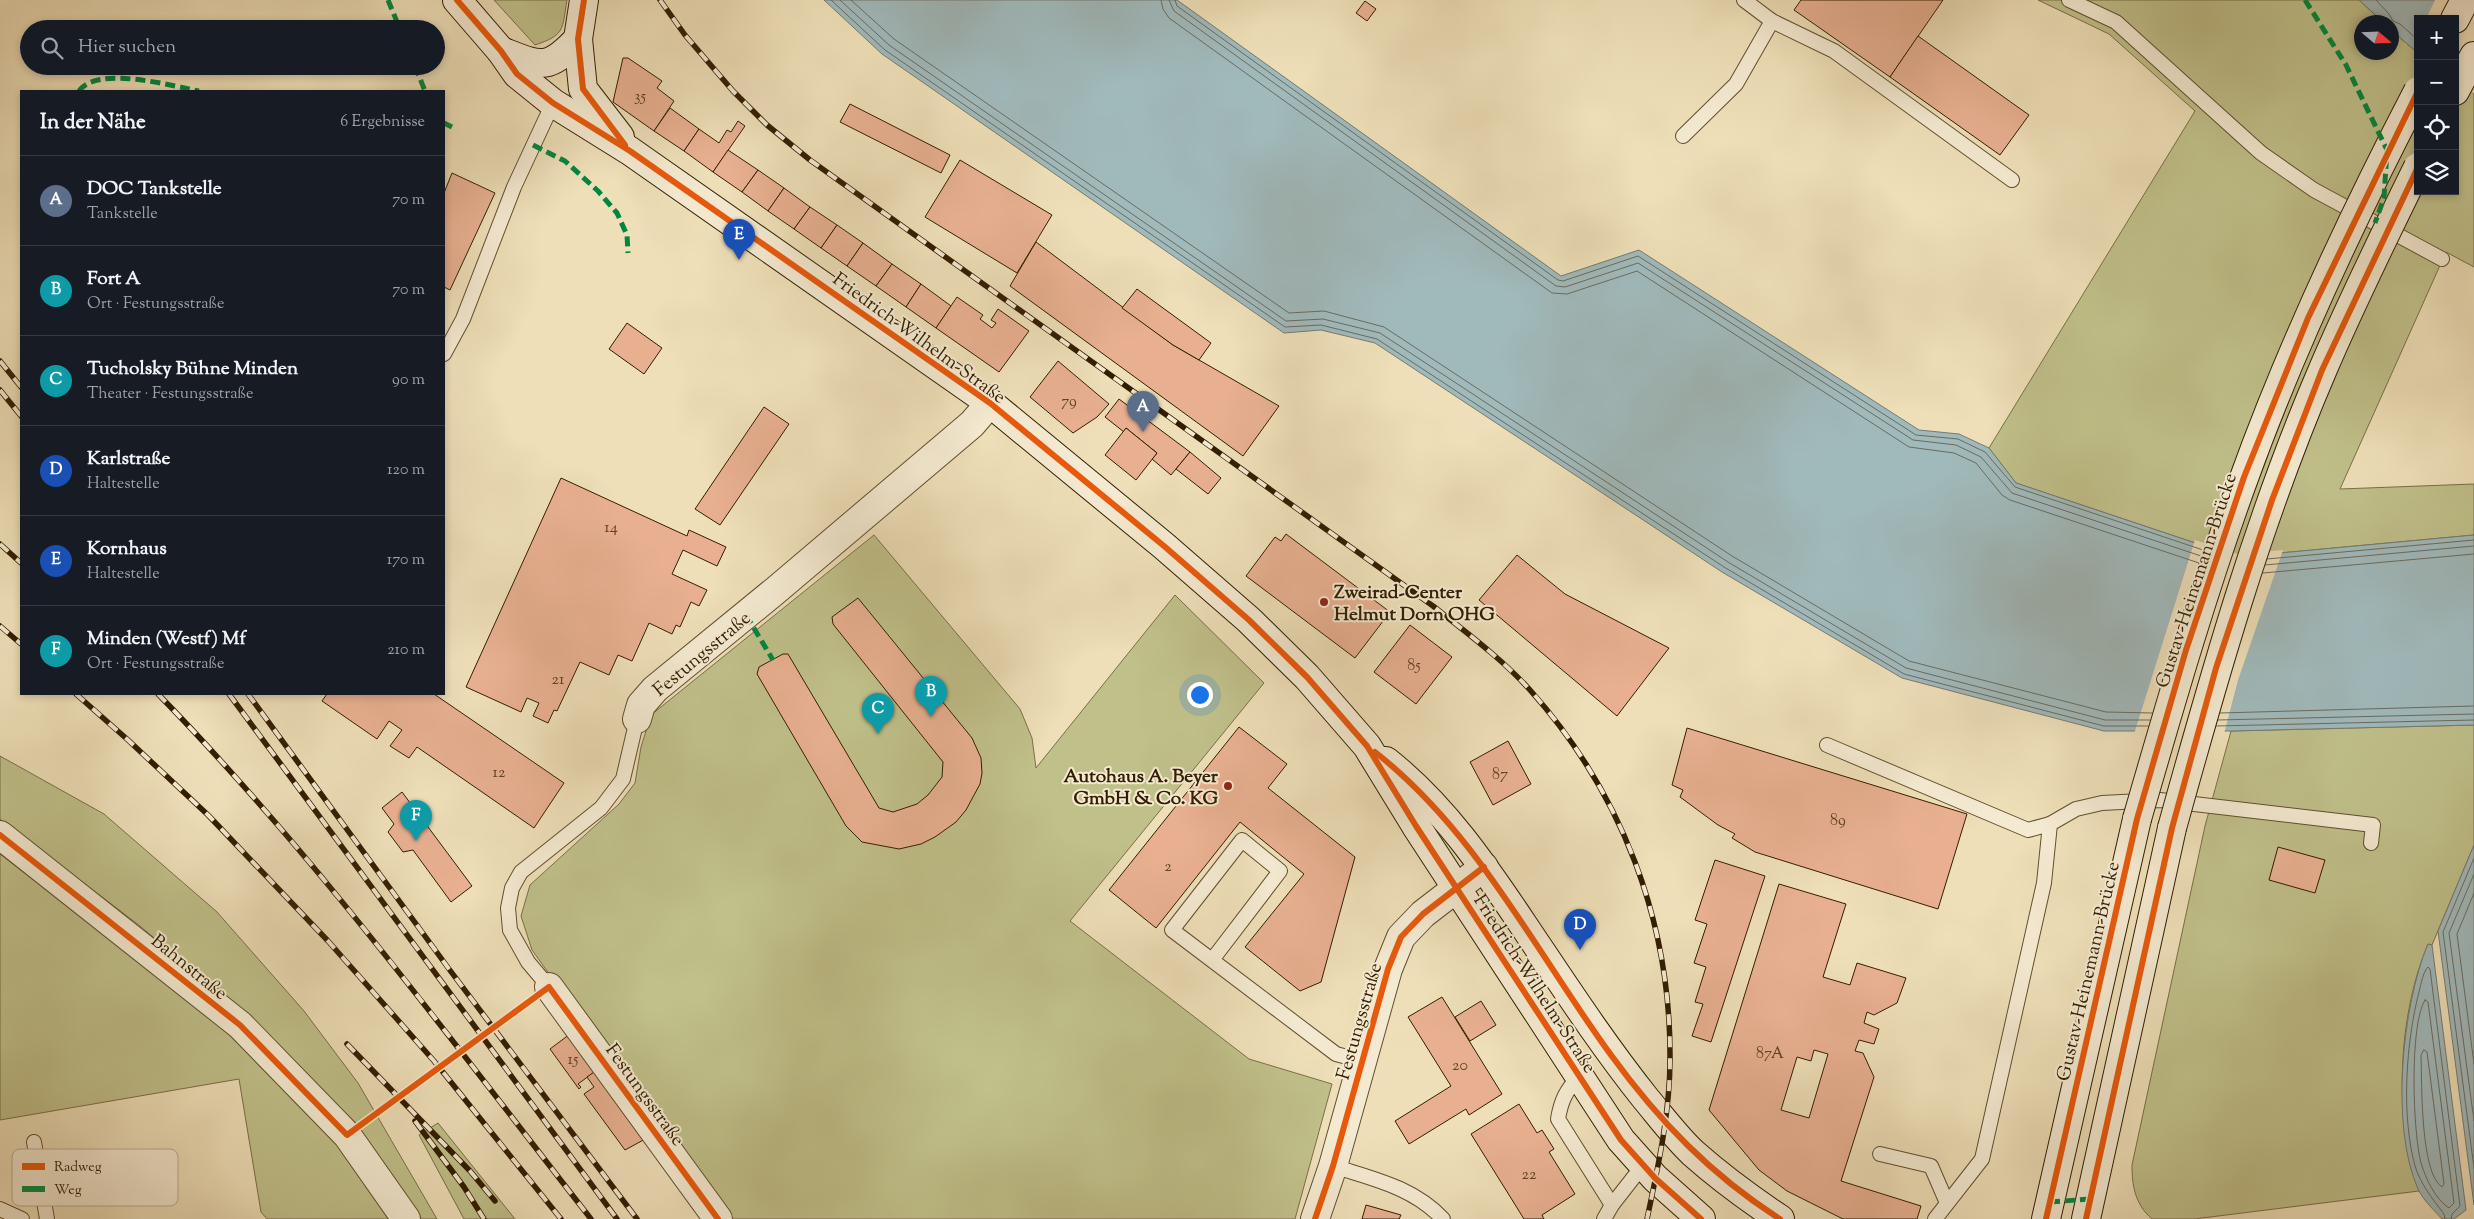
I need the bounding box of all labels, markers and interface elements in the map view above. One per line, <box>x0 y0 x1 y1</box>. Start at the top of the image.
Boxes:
north arrow <box>2354 15 2399 60</box>
map controls <box>2414 15 2459 195</box>
button: + <box>2414 15 2459 60</box>
search box <box>20 20 445 75</box>
icon: search <box>38 34 66 62</box>
text: Hier suchen <box>78 34 176 61</box>
button: − <box>2414 60 2459 105</box>
house number: 35 <box>634 86 646 109</box>
button: locate <box>2414 105 2459 150</box>
text: In der Nähe <box>40 108 146 138</box>
text: 6 Ergebnisse <box>340 111 425 134</box>
button: layers <box>2414 150 2459 195</box>
text: DOC Tankstelle <box>87 176 222 203</box>
text: A <box>50 189 63 212</box>
text: 70 m <box>392 189 425 212</box>
text: Tankstelle <box>87 203 158 226</box>
pin: E <box>723 219 755 260</box>
text: Fort A <box>87 266 141 293</box>
street label: Friedrich-Wilhelm-Straße <box>826 267 1011 411</box>
text: B <box>51 279 61 302</box>
text: 70 m <box>392 279 425 302</box>
text: Ort · Festungsstraße <box>87 293 224 316</box>
text: Tucholsky Bühne Minden <box>87 356 298 383</box>
text: C <box>50 369 62 392</box>
text: 90 m <box>392 369 425 392</box>
text: Theater · Festungsstraße <box>87 383 253 406</box>
house number: 79 <box>1061 391 1077 414</box>
pin: A <box>1127 391 1159 432</box>
text: Karlstraße <box>87 446 170 473</box>
text: D <box>50 459 62 482</box>
text: 120 m <box>387 459 425 482</box>
street label: Gustav-Heinemann-Brücke <box>2150 470 2245 692</box>
text: Haltestelle <box>87 473 160 496</box>
house number: 14 <box>604 517 618 540</box>
text: Kornhaus <box>87 536 167 563</box>
text: E <box>51 549 61 572</box>
text: 170 m <box>387 549 425 572</box>
text: Haltestelle <box>87 563 160 586</box>
place label: Zweirad-Center Helmut Dorn OHG <box>1334 580 1495 629</box>
marker: Zweirad-Center Helmut Dorn OHG <box>1318 596 1330 608</box>
street label: Festungsstraße <box>648 606 758 704</box>
text: Minden (Westf) Mf <box>87 626 246 653</box>
text: F <box>52 639 60 662</box>
text: 210 m <box>387 639 425 662</box>
text: Ort · Festungsstraße <box>87 653 224 676</box>
house number: 85 <box>1407 655 1421 678</box>
house number: 21 <box>552 669 565 692</box>
pin: B <box>915 676 947 717</box>
your location <box>1187 682 1213 708</box>
pin: C <box>862 693 894 734</box>
house number: 12 <box>493 762 506 785</box>
place label: Autohaus A. Beyer GmbH & Co. KG <box>1063 764 1219 813</box>
house number: 87 <box>1492 764 1508 787</box>
marker: Autohaus A. Beyer GmbH & Co. KG <box>1222 780 1234 792</box>
pin: F <box>400 800 432 841</box>
house number: 89 <box>1830 810 1846 833</box>
house number: 2 <box>1164 856 1172 879</box>
street label: Gustav-Heinemann-Brücke <box>2051 859 2128 1084</box>
street label: Friedrich-Wilhelm-Straße <box>1466 890 1602 1079</box>
pin: D <box>1564 909 1596 950</box>
street label: Bahnstraße <box>144 929 233 1007</box>
street label: Festungsstraße <box>1331 960 1390 1083</box>
street label: Festungsstraße <box>598 1039 690 1152</box>
house number: 87A <box>1756 1043 1784 1066</box>
house number: 15 <box>568 1049 579 1072</box>
house number: 20 <box>1452 1055 1468 1078</box>
legend <box>12 1149 178 1206</box>
text: Radweg <box>54 1158 102 1178</box>
house number: 22 <box>1522 1164 1537 1187</box>
text: Weg <box>54 1181 82 1201</box>

